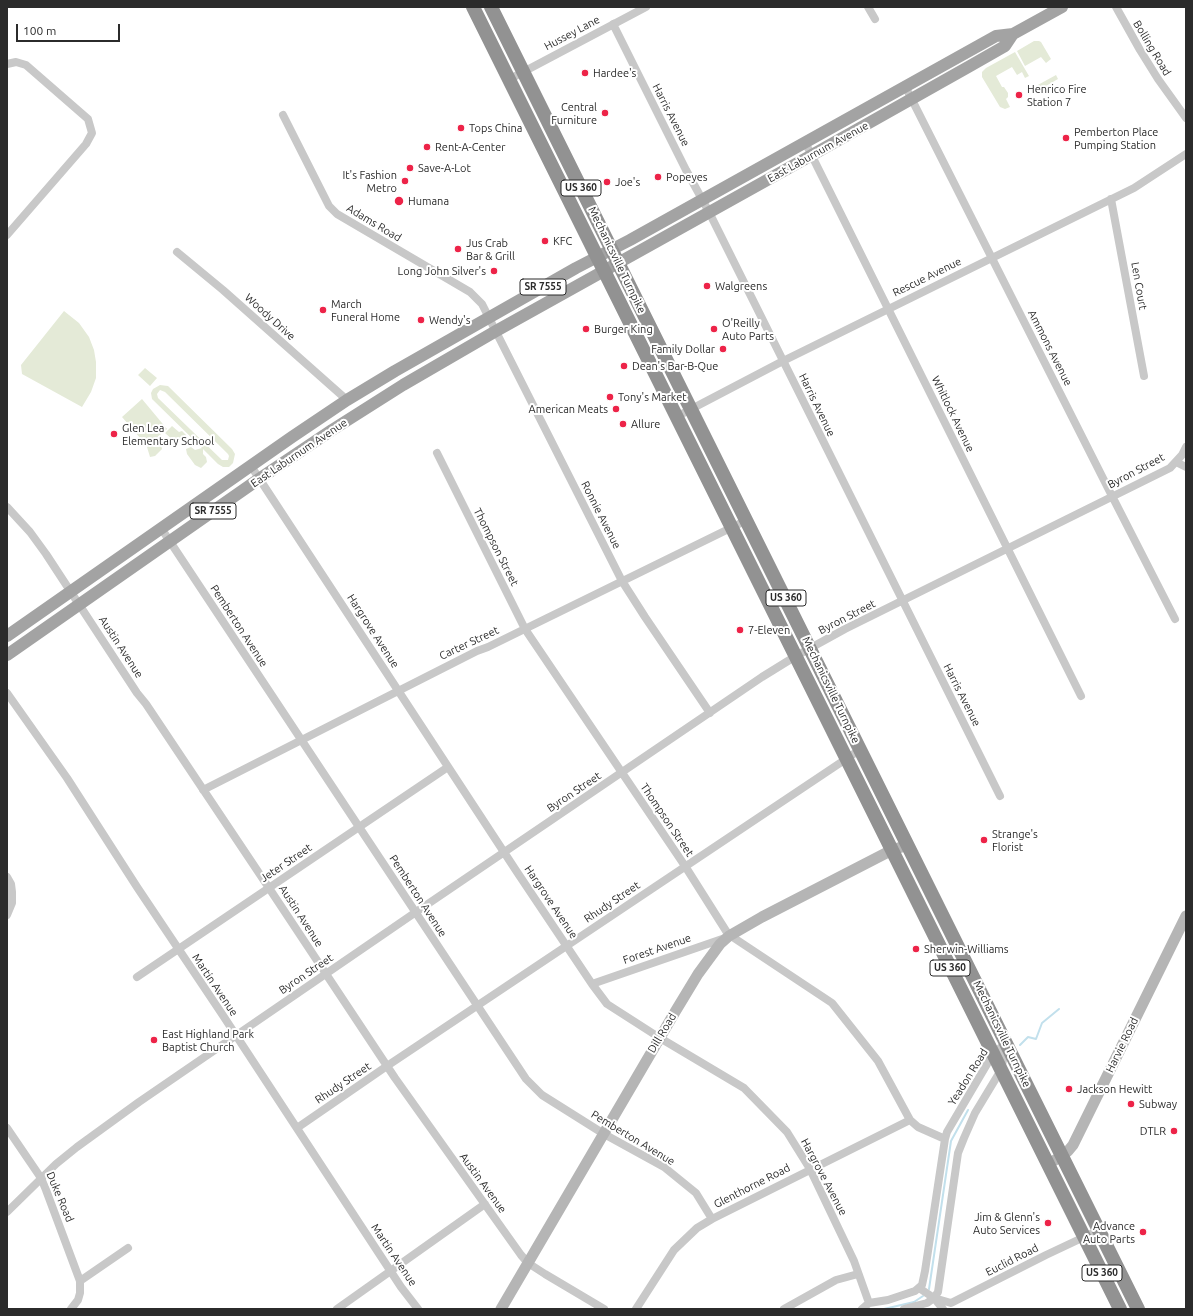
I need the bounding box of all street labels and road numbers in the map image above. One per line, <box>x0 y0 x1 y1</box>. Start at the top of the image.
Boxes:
street label: Hussey Lane <box>542 13 602 53</box>
street label: Bolling Road <box>1130 18 1174 78</box>
street label: Harris Avenue <box>650 81 692 149</box>
street label: East Laburnum Avenue <box>765 119 871 185</box>
road number: US 360 <box>561 180 601 196</box>
street label: Adams Road <box>344 202 404 244</box>
street label: Mechanicsville Turnpike <box>585 205 649 315</box>
street label: Rescue Avenue <box>891 255 963 299</box>
street label: Len Court <box>1128 261 1150 311</box>
road number: SR 7555 <box>520 279 566 295</box>
street label: Woody Drive <box>242 291 298 343</box>
street label: Ammons Avenue <box>1025 308 1075 388</box>
street label: Harris Avenue <box>796 371 838 439</box>
street label: Whitlock Avenue <box>929 374 977 454</box>
street label: East Laburnum Avenue <box>248 416 350 490</box>
street label: Byron Street <box>1105 451 1167 491</box>
street label: Ronnie Avenue <box>578 479 624 551</box>
road number: SR 7555 <box>190 503 236 519</box>
street label: Thompson Street <box>471 506 521 588</box>
street label: Pemberton Avenue <box>208 582 270 670</box>
road number: US 360 <box>766 590 806 606</box>
street label: Hargrove Avenue <box>344 592 402 670</box>
street label: Byron Street <box>816 597 878 637</box>
street label: Austin Avenue <box>96 614 146 680</box>
street label: Carter Street <box>437 623 501 663</box>
street label: Mechanicsville Turnpike <box>799 635 863 745</box>
street label: Harris Avenue <box>941 661 983 729</box>
street label: Byron Street <box>544 769 604 815</box>
street label: Thompson Street <box>638 781 696 859</box>
street label: Jeter Street <box>258 841 314 885</box>
street label: Pemberton Avenue <box>387 852 449 940</box>
street label: Hargrove Avenue <box>522 863 580 941</box>
street label: Rhudy Street <box>582 879 642 925</box>
street label: Austin Avenue <box>276 883 326 949</box>
street label: Forest Avenue <box>621 931 693 967</box>
street label: Martin Avenue <box>189 951 241 1019</box>
street label: Byron Street <box>276 951 336 997</box>
road number: US 360 <box>930 960 970 976</box>
street label: Mechanicsville Turnpike <box>970 979 1034 1089</box>
street label: Dill Road <box>645 1011 679 1055</box>
street label: Harvie Road <box>1103 1015 1141 1075</box>
street label: Yeadon Road <box>945 1046 991 1108</box>
street label: Rhudy Street <box>313 1060 373 1106</box>
street label: Pemberton Avenue <box>589 1108 677 1168</box>
street label: Hargrove Avenue <box>798 1136 850 1218</box>
street label: Austin Avenue <box>457 1150 509 1216</box>
street label: Glenthorne Road <box>712 1161 792 1211</box>
street label: Duke Road <box>43 1170 77 1224</box>
street label: Martin Avenue <box>368 1221 420 1289</box>
street label: Euclid Road <box>983 1241 1041 1279</box>
road number: US 360 <box>1082 1265 1122 1281</box>

